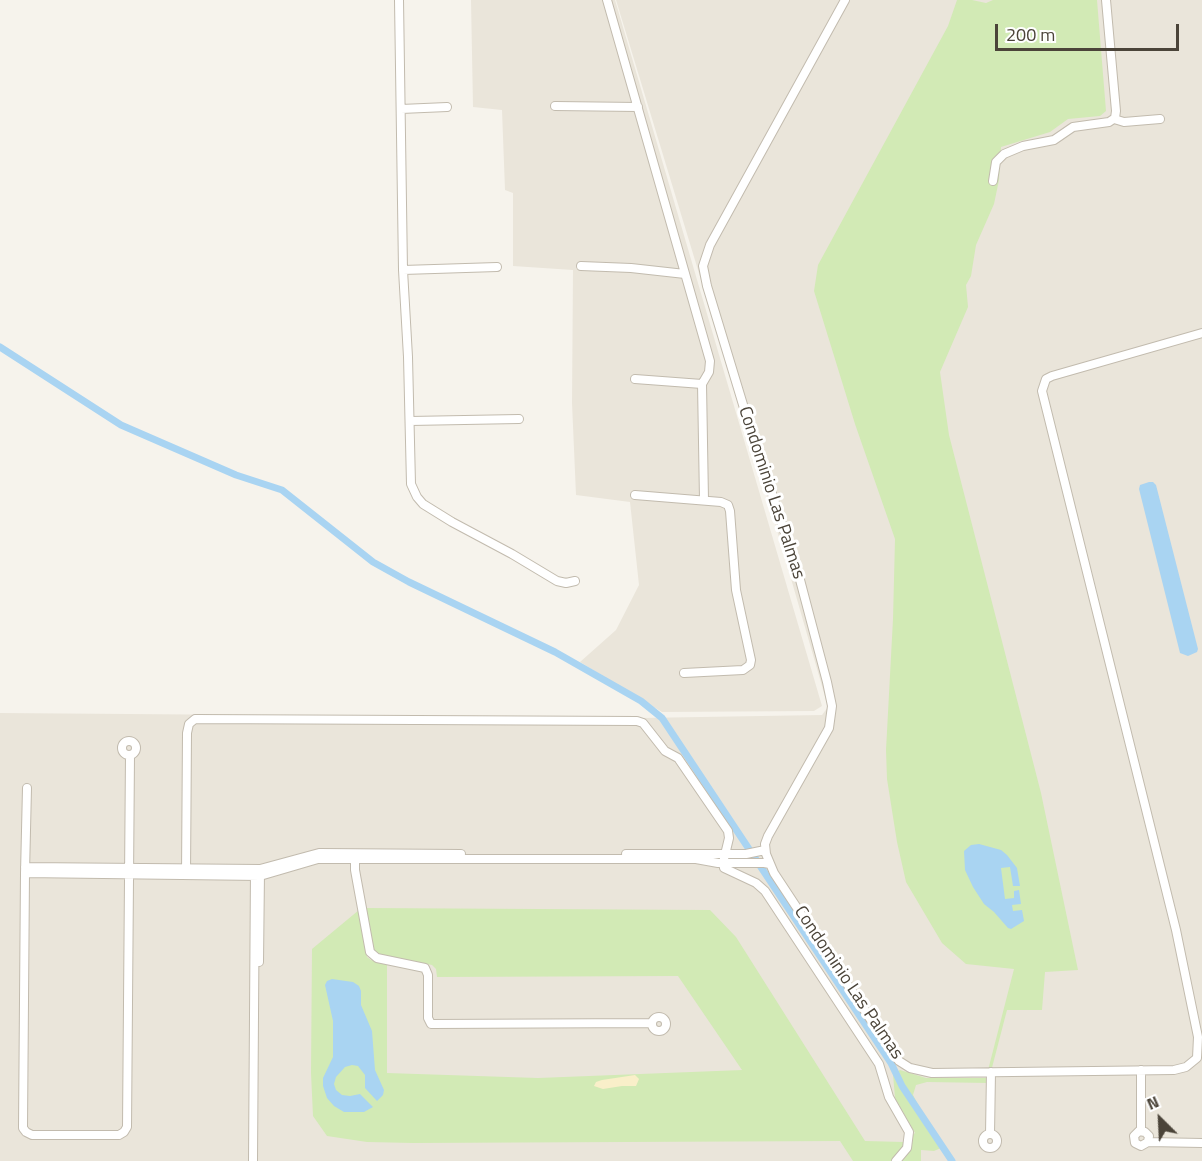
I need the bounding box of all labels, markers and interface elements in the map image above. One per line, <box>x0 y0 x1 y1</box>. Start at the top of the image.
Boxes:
scale bar <box>998 12 1182 50</box>
text: 200 m <box>1006 21 1055 48</box>
street label: Condominio Las Palmas <box>733 404 809 582</box>
street label: Condominio Las Palmas <box>789 902 907 1064</box>
north arrow <box>1130 1089 1190 1149</box>
text: N <box>1143 1089 1163 1116</box>

